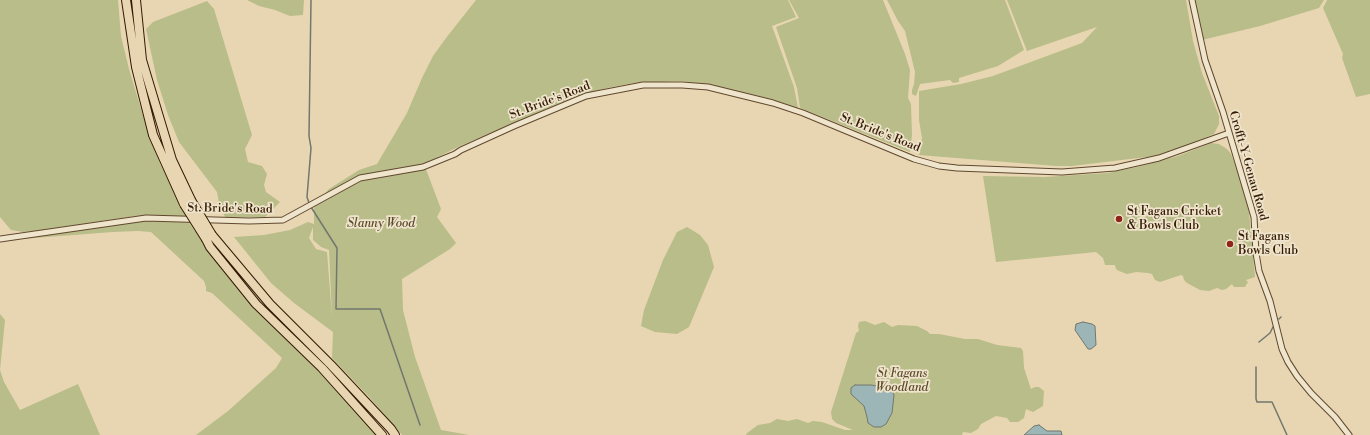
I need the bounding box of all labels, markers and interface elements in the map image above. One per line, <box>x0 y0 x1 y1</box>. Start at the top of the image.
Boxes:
street label: St. Bride's Road <box>508 79 592 123</box>
street label: Crofft-Y-Genau Road <box>1225 109 1271 223</box>
street label: St. Bride's Road <box>838 110 922 156</box>
street label: St. Bride's Road <box>187 201 273 217</box>
place label: St Fagans Cricket & Bowls Club <box>1127 205 1221 233</box>
marker: St Fagans Cricket & Bowls Club <box>1114 214 1124 224</box>
park label: Slanny Wood <box>347 217 415 231</box>
place label: St Fagans Bowls Club <box>1238 230 1298 258</box>
marker: St Fagans Bowls Club <box>1225 239 1235 249</box>
park label: St Fagans Woodland <box>876 367 928 395</box>

